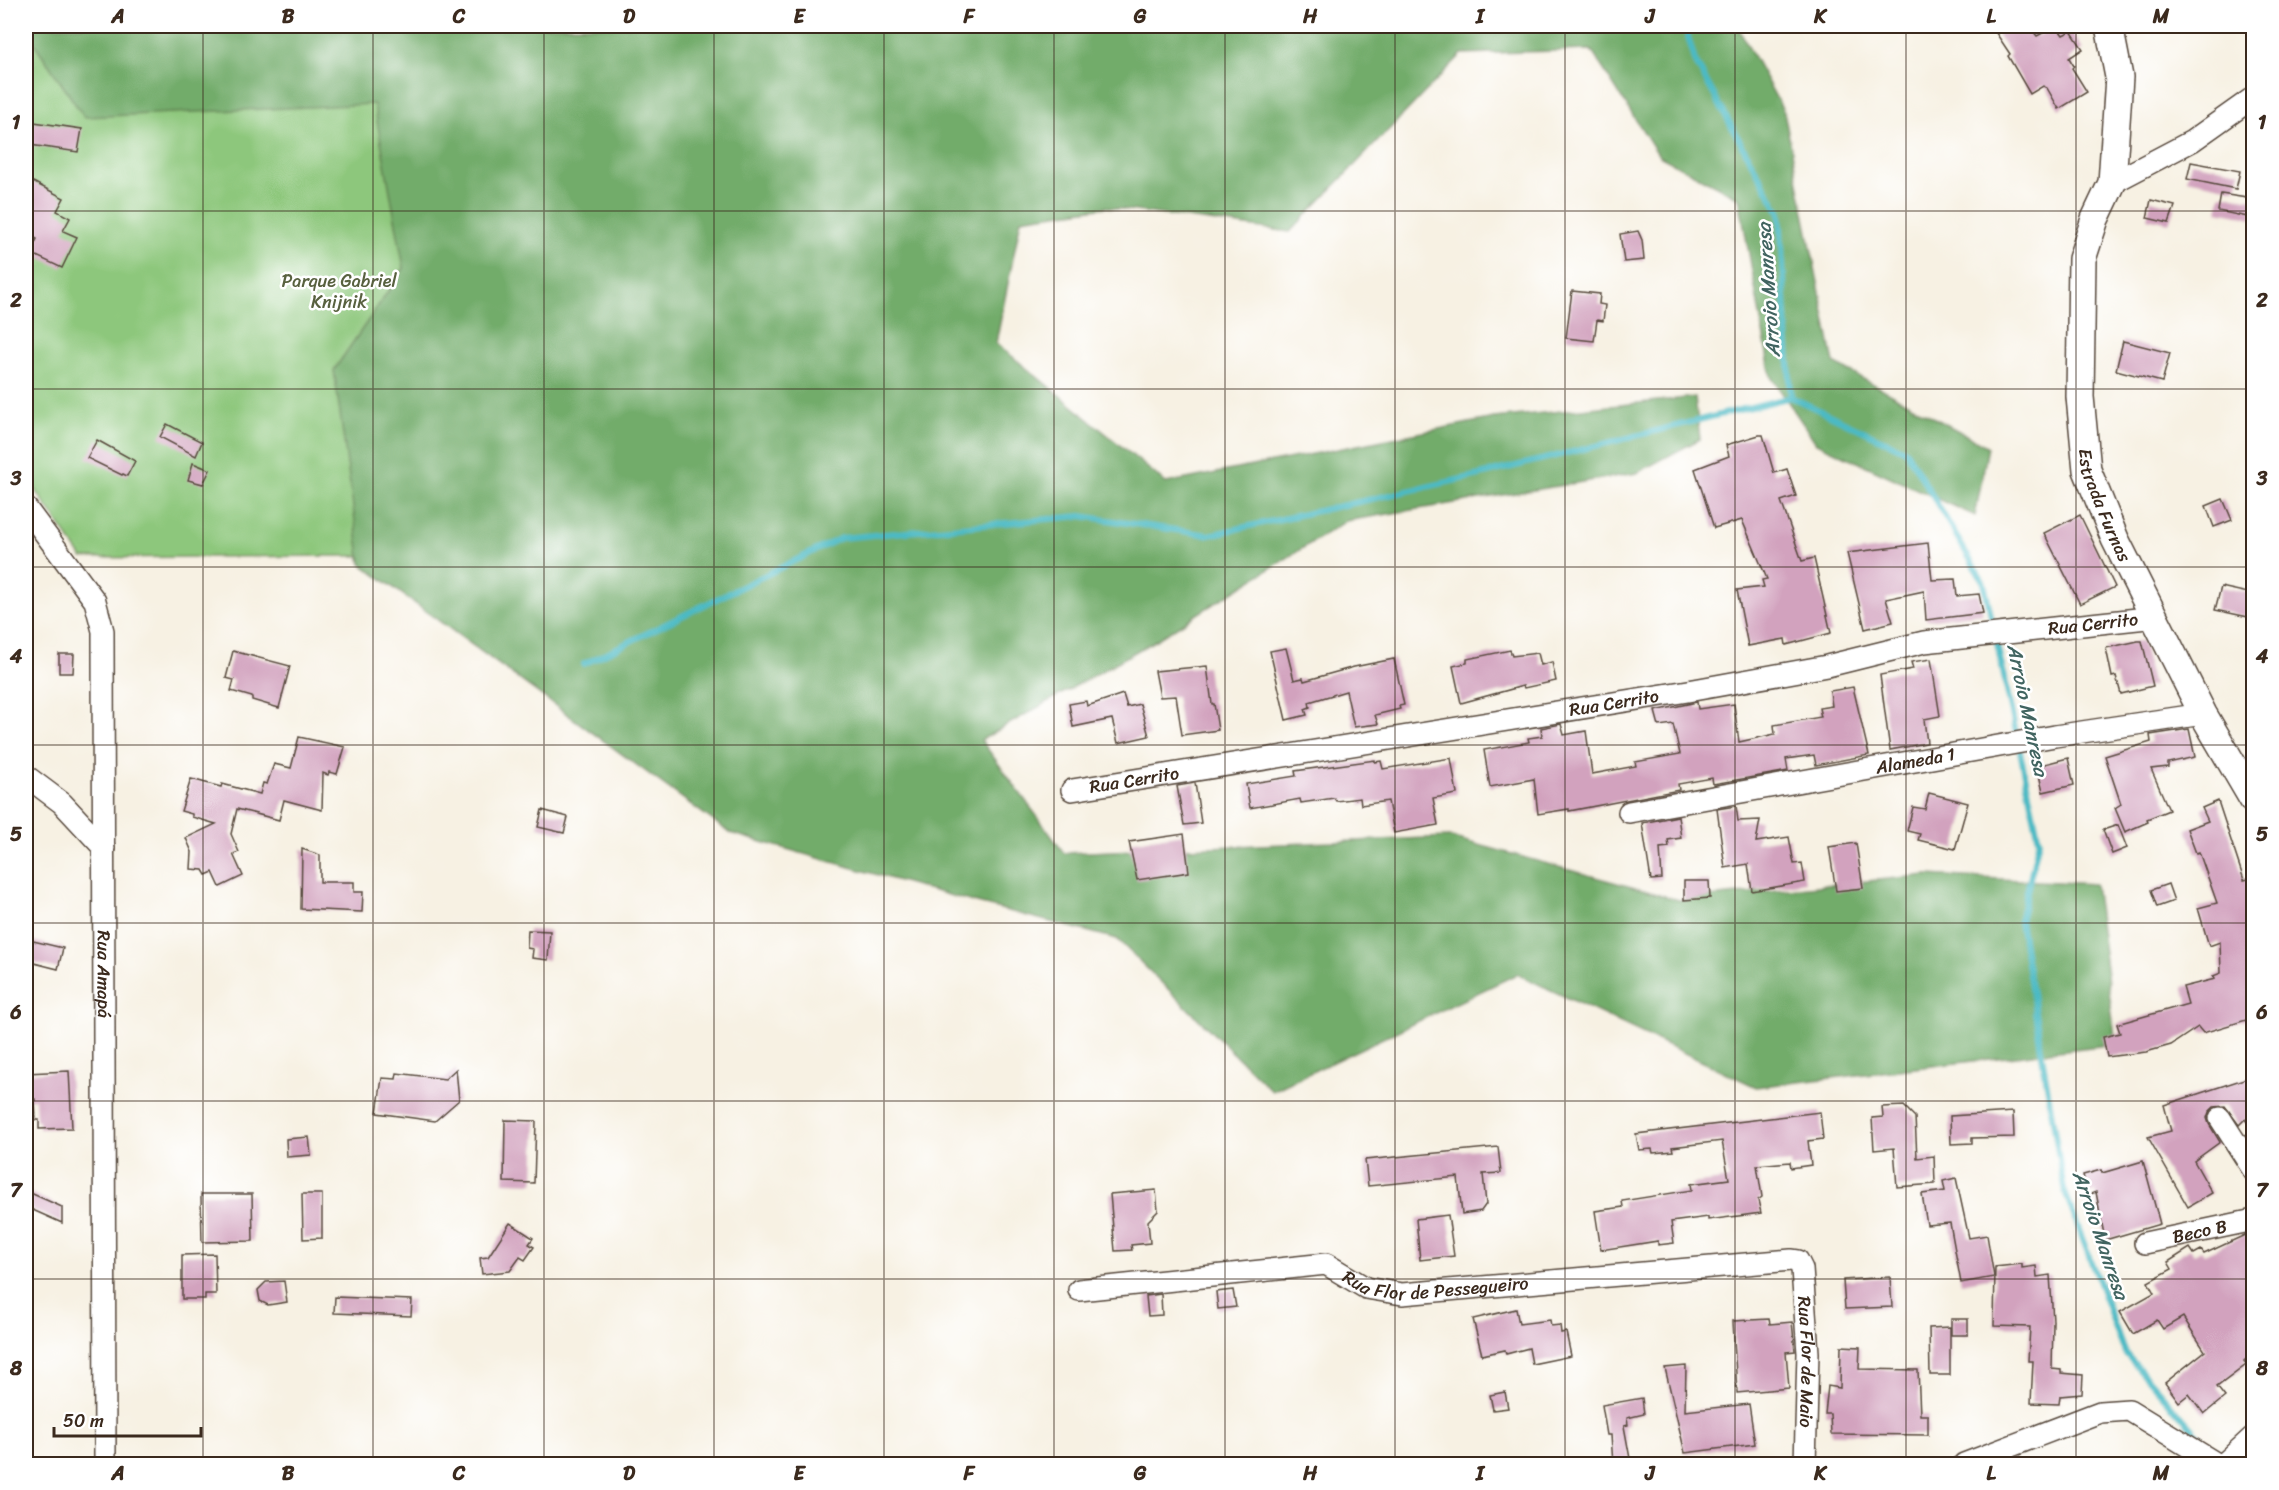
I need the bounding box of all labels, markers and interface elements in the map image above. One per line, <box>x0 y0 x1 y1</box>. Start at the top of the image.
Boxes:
text: A <box>110 0 125 34</box>
text: B <box>282 0 295 34</box>
text: C <box>452 0 466 34</box>
text: D <box>623 0 636 34</box>
text: E <box>793 0 806 34</box>
text: F <box>963 0 976 34</box>
text: G <box>1133 0 1147 34</box>
text: H <box>1302 0 1318 34</box>
text: I <box>1475 0 1486 34</box>
text: J <box>1644 0 1656 34</box>
text: K <box>1813 0 1828 34</box>
text: L <box>1986 0 1996 34</box>
text: M <box>2152 0 2170 34</box>
text: 1 <box>12 105 21 140</box>
text: 1 <box>2258 105 2267 140</box>
water label: Arroio Manresa <box>1746 220 1791 359</box>
park label: Parque Gabriel Knijnik <box>281 265 397 318</box>
text: 2 <box>9 283 22 318</box>
text: 2 <box>2255 283 2268 318</box>
street label: Estrada Furnas <box>2069 447 2140 568</box>
text: 3 <box>10 461 22 496</box>
text: 3 <box>2256 461 2268 496</box>
street label: Rua Cerrito <box>2046 603 2140 645</box>
text: 4 <box>9 639 23 674</box>
text: 4 <box>2255 639 2269 674</box>
water label: Arroio Manresa <box>1996 640 2059 781</box>
street label: Rua Cerrito <box>1567 680 1661 726</box>
street label: Alameda 1 <box>1872 738 1958 784</box>
street label: Rua Cerrito <box>1087 757 1181 803</box>
text: 5 <box>10 817 22 852</box>
text: 5 <box>2256 817 2268 852</box>
street label: Rua Amapá <box>88 930 120 1018</box>
text: 6 <box>9 995 22 1030</box>
text: 6 <box>2255 995 2268 1030</box>
water label: Arroio Manresa <box>2062 1165 2140 1306</box>
text: 7 <box>10 1173 23 1208</box>
text: 7 <box>2256 1173 2269 1208</box>
street label: Beco B <box>2170 1210 2230 1253</box>
street label: Rua Flor de Pessegueiro <box>1336 1261 1530 1310</box>
street label: Rua Flor de Maio <box>1788 1295 1824 1428</box>
text: 8 <box>9 1351 23 1386</box>
text: 8 <box>2255 1351 2269 1386</box>
scale bar <box>54 1400 201 1438</box>
text: 50 m <box>63 1405 104 1437</box>
text: A <box>110 1456 125 1490</box>
text: B <box>282 1456 295 1490</box>
text: C <box>452 1456 466 1490</box>
text: D <box>623 1456 636 1490</box>
text: E <box>793 1456 806 1490</box>
text: F <box>963 1456 976 1490</box>
text: G <box>1133 1456 1147 1490</box>
text: H <box>1302 1456 1318 1490</box>
text: I <box>1475 1456 1486 1490</box>
text: J <box>1644 1456 1656 1490</box>
text: K <box>1813 1456 1828 1490</box>
text: L <box>1986 1456 1996 1490</box>
text: M <box>2152 1456 2170 1490</box>

